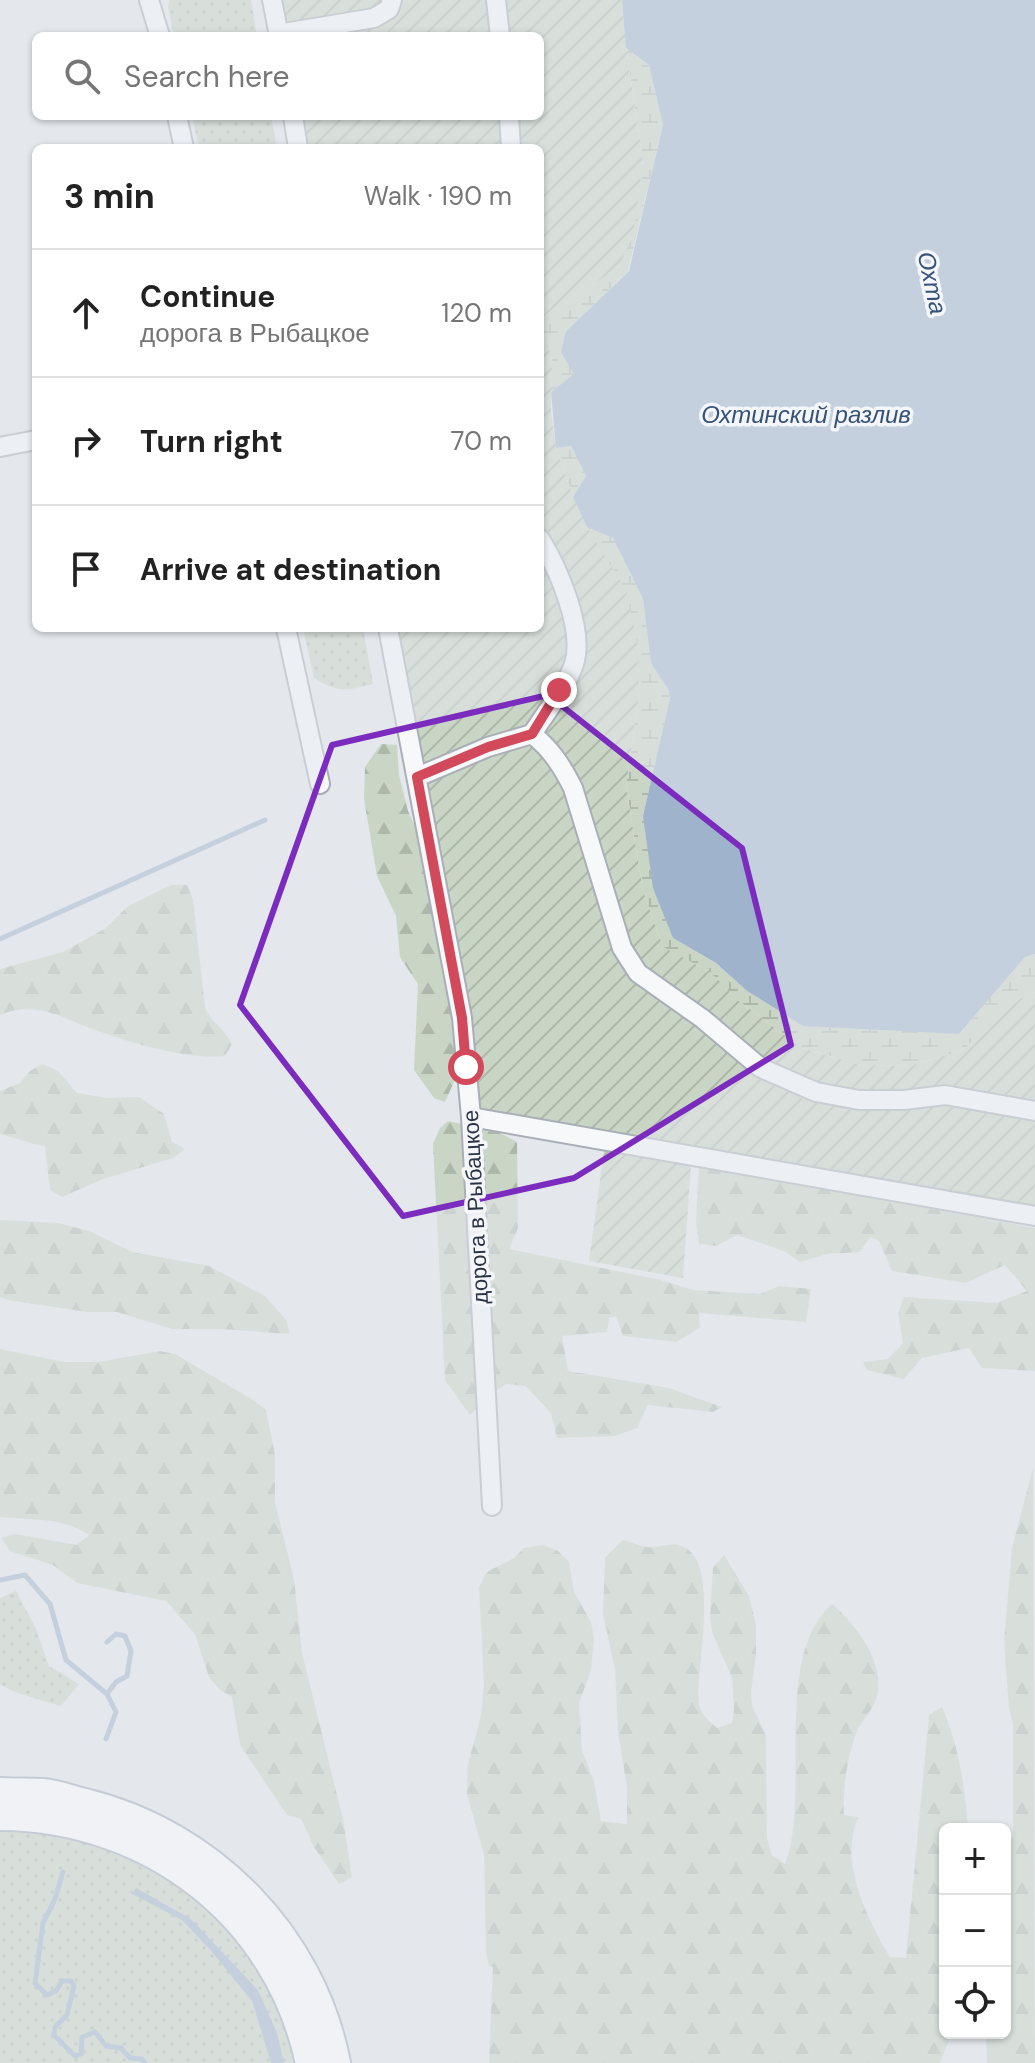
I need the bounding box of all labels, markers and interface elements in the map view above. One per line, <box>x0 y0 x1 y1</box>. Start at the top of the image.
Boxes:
search box <box>32 32 544 120</box>
icon: search <box>60 54 104 98</box>
text: Search here <box>124 57 290 96</box>
text: 3 min <box>64 174 155 219</box>
text: Walk · 190 m <box>364 179 512 213</box>
water label: Охта <box>911 249 954 317</box>
text: Continue <box>140 277 275 316</box>
icon: ahead <box>64 291 108 335</box>
text: 120 m <box>441 296 512 330</box>
text: дорога в Рыбацкое <box>140 316 370 350</box>
water label: Охтинский разлив <box>701 399 911 430</box>
icon: right <box>64 419 108 463</box>
text: Turn right <box>140 422 283 461</box>
text: 70 m <box>451 424 512 458</box>
icon: arrive <box>64 547 108 591</box>
text: Arrive at destination <box>140 550 441 589</box>
route end <box>541 672 577 708</box>
route start <box>448 1049 484 1085</box>
street label: дорога в Рыбацкое <box>456 1109 495 1305</box>
map controls <box>939 1823 1011 2039</box>
button: + <box>939 1823 1011 1895</box>
button: − <box>939 1895 1011 1967</box>
button: locate <box>939 1967 1011 2039</box>

